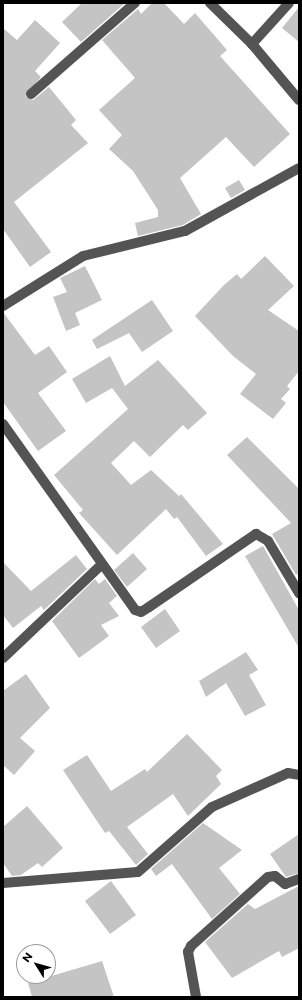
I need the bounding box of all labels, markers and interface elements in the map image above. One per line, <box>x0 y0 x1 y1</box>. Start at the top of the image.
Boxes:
north arrow <box>16 944 56 984</box>
text: N <box>19 950 35 965</box>

